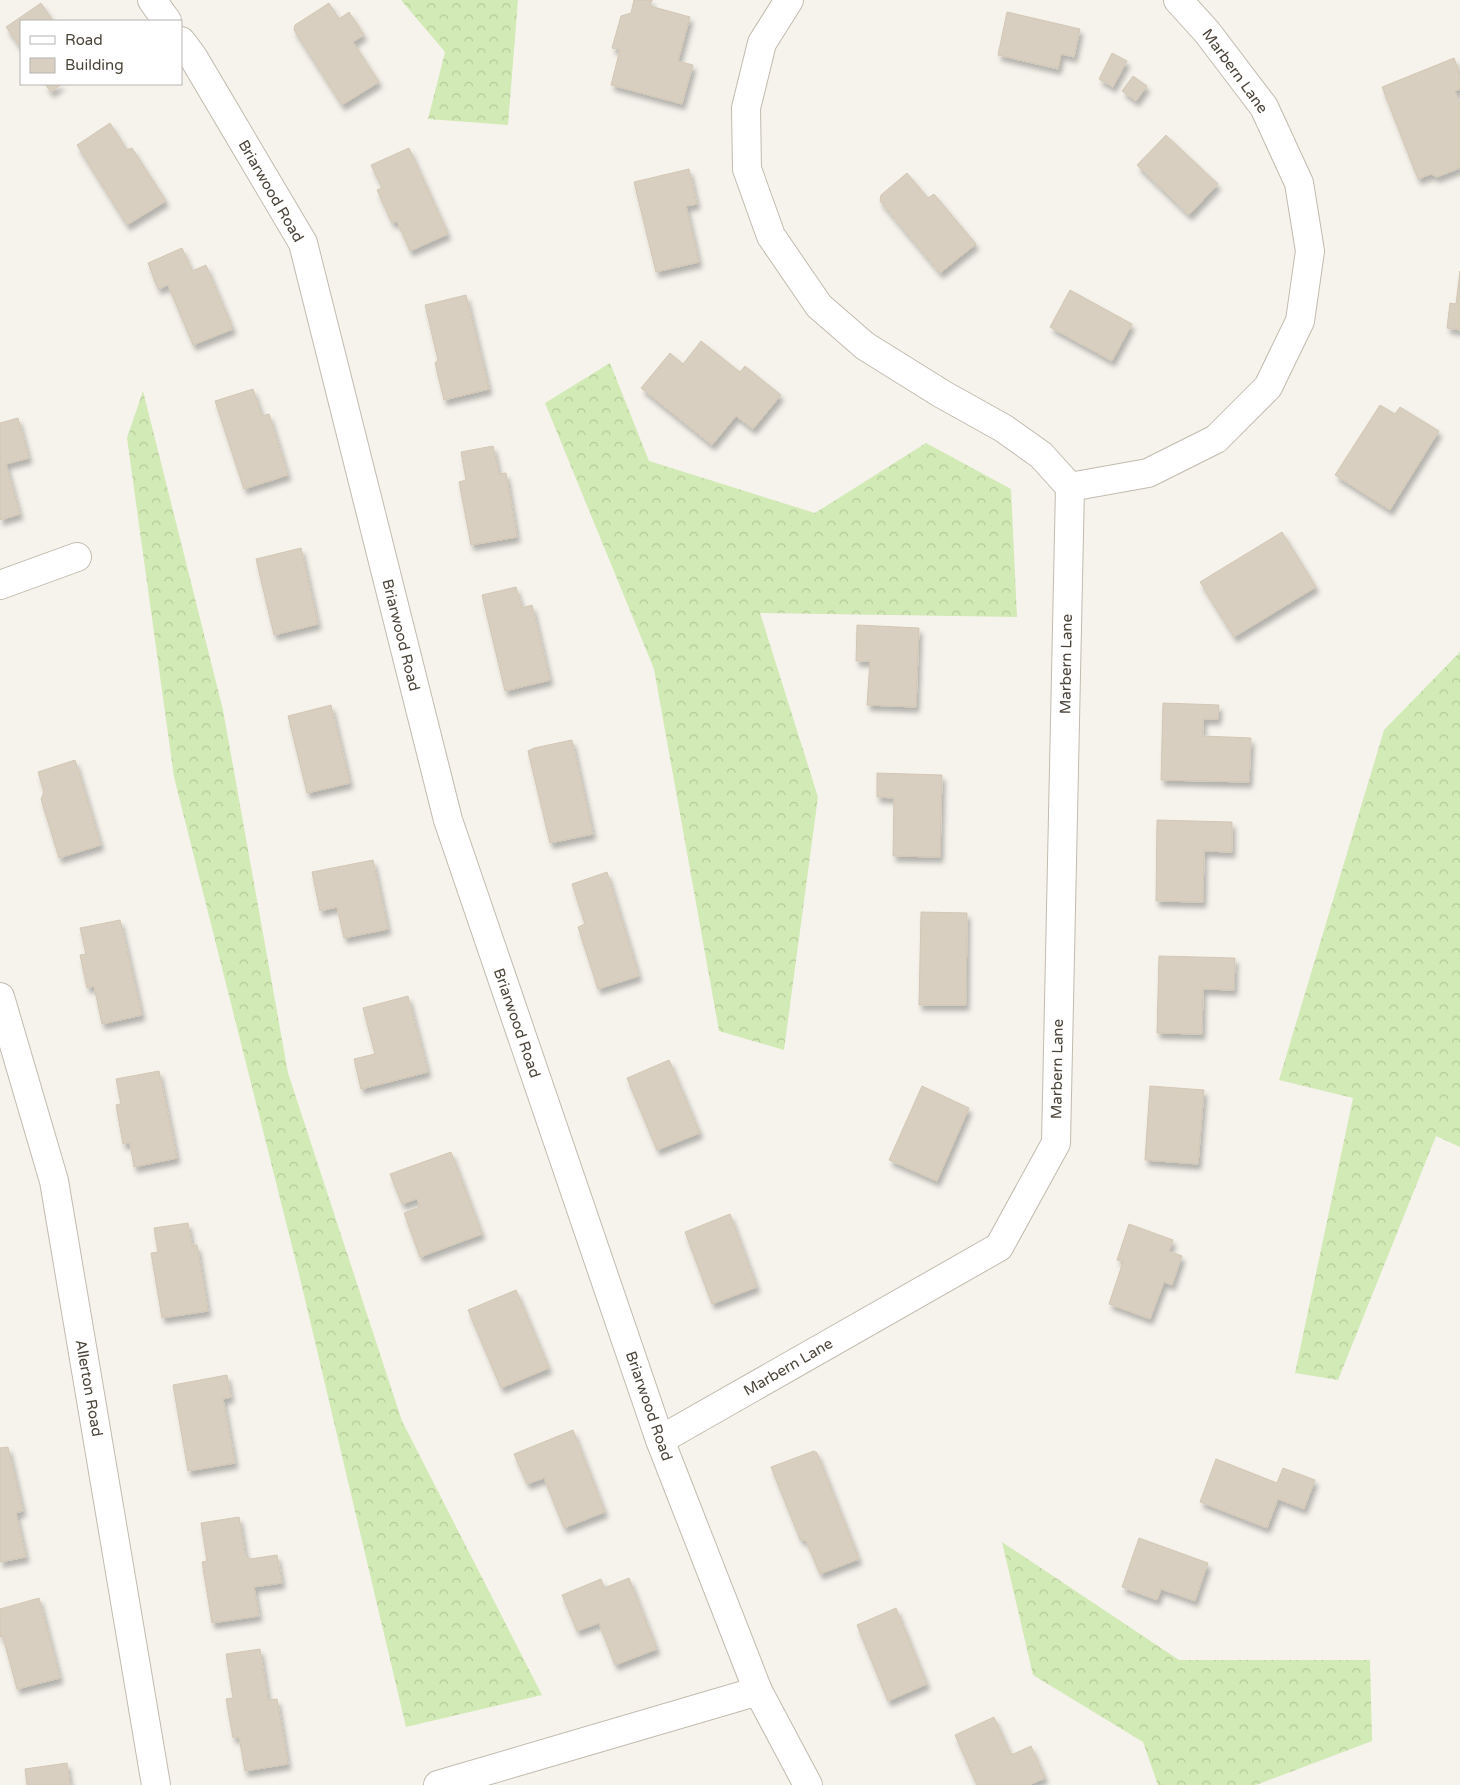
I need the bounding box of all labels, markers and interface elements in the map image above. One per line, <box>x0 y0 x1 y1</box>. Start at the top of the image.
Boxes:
legend <box>20 20 182 85</box>
street label: Marbern Lane <box>1198 25 1272 117</box>
text: Road <box>65 31 103 49</box>
text: Building <box>65 56 124 74</box>
street label: Briarwood Road <box>234 137 308 245</box>
street label: Briarwood Road <box>378 577 424 693</box>
street label: Marbern Lane <box>1056 614 1076 714</box>
street label: Briarwood Road <box>490 966 544 1080</box>
street label: Marbern Lane <box>1047 1019 1067 1119</box>
street label: Marbern Lane <box>740 1334 836 1400</box>
street label: Allerton Road <box>72 1338 106 1438</box>
street label: Briarwood Road <box>622 1349 676 1463</box>

